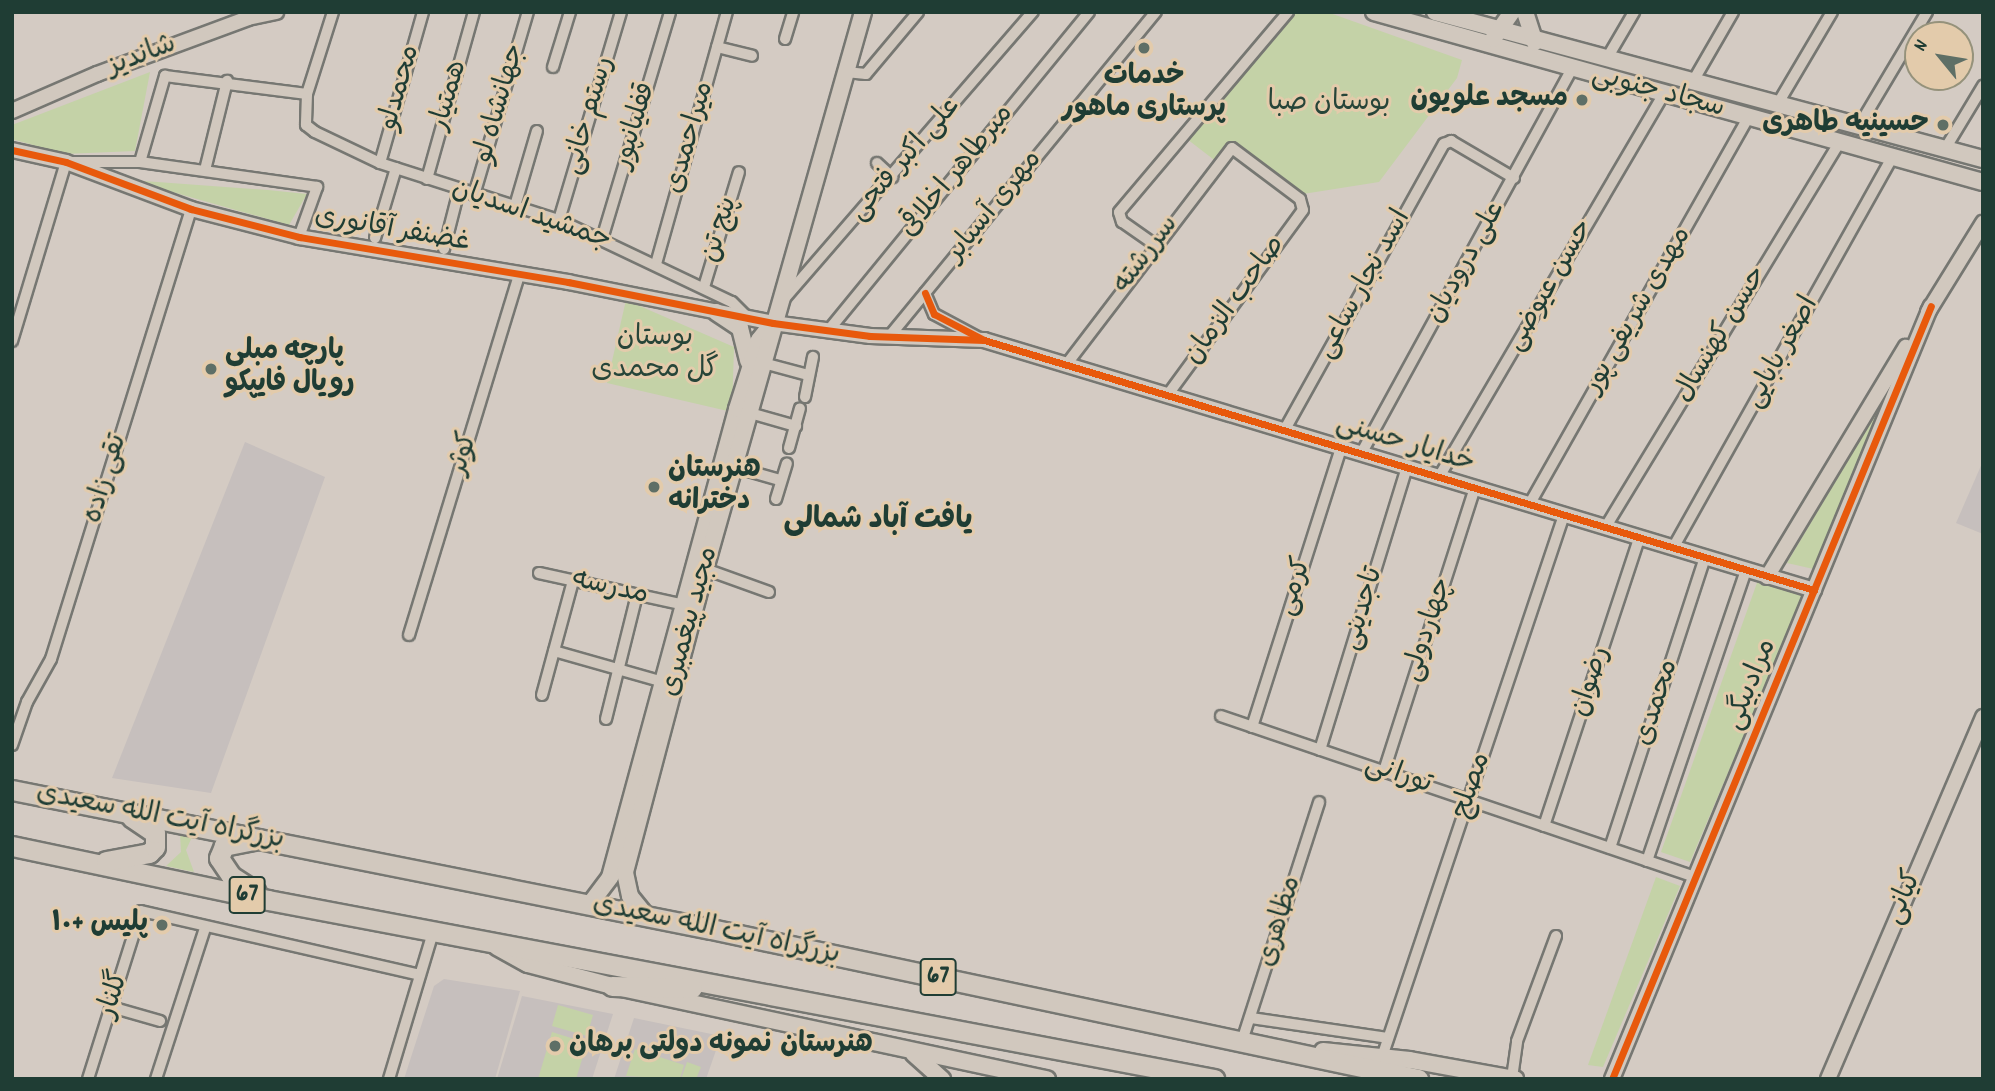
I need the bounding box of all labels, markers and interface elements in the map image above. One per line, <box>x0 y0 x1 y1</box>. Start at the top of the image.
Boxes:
north arrow <box>1904 21 1974 91</box>
street label: شاندیز <box>103 29 181 85</box>
text: N <box>1908 35 1936 57</box>
marker: خدمات پرستاری ماهور <box>1134 38 1154 58</box>
street label: جهانشاه لو <box>468 40 534 168</box>
street label: محمدلو <box>373 42 429 134</box>
street label: رستم خانی <box>557 53 623 179</box>
street label: همتیار <box>424 57 476 135</box>
street label: سجاد جنوبی <box>1588 59 1728 127</box>
place label: خدمات پرستاری ماهور <box>1062 61 1226 127</box>
street label: میراحمدی <box>659 78 723 198</box>
street label: قفلیانپور <box>607 79 665 173</box>
place label: مسجد علویون <box>1411 83 1568 117</box>
park label: بوستان صبا <box>1268 87 1390 121</box>
street label: علی اکبر فتحی <box>843 91 969 229</box>
marker: مسجد علویون <box>1574 92 1590 108</box>
street label: میرطاهر اخلاقی <box>894 98 1022 246</box>
place label: حسینیه طاهری <box>1762 108 1929 142</box>
marker: حسینیه طاهری <box>1935 117 1951 133</box>
street label: مهری آسیابر <box>940 144 1050 270</box>
street label: جمشید اسدیان <box>447 173 615 259</box>
street label: پنج تن <box>695 193 747 267</box>
street label: علی درودیان <box>1420 196 1514 330</box>
street label: غضنفر آقانوری <box>312 201 472 261</box>
street label: اسد نجار ساعی <box>1310 205 1420 365</box>
street label: سررشته <box>1107 209 1187 301</box>
street label: حسن عیوضی <box>1500 214 1602 358</box>
street label: مهدی شریفی پور <box>1578 222 1700 400</box>
street label: صاحب الزمان <box>1178 230 1294 372</box>
street label: حسن کهنسال <box>1668 261 1776 409</box>
street label: اصغر بابایی <box>1739 291 1827 415</box>
park label: بوستان گل محمدی <box>591 322 719 388</box>
place label: پارچه مبلی رویال فایپکو <box>225 336 355 402</box>
marker: پارچه مبلی رویال فایپکو <box>203 361 219 377</box>
street label: خدایار حسنی <box>1332 408 1478 482</box>
street label: کوثر <box>443 429 487 479</box>
street label: تقی زاده <box>78 430 136 528</box>
place label: هنرستان دخترانه <box>668 454 761 520</box>
marker: هنرستان دخترانه <box>646 479 662 495</box>
district label: یافت آباد شمالی <box>783 504 973 540</box>
street label: مجید پیغمبری <box>655 543 727 701</box>
street label: کرمی <box>1271 554 1321 620</box>
street label: تاجدینی <box>1335 563 1393 655</box>
street label: مدرسه <box>569 564 651 614</box>
street label: چهاردولی <box>1396 574 1462 686</box>
street label: مرادبیگی <box>1719 634 1785 736</box>
street label: رضوان <box>1565 643 1619 721</box>
street label: محمدی <box>1628 656 1688 750</box>
street label: تورانی <box>1360 749 1436 803</box>
street label: مصلح <box>1446 749 1500 823</box>
street label: بزرگراه آیت الله سعیدی <box>33 777 287 859</box>
street label: کیانی <box>1879 866 1931 930</box>
road number: 67 <box>228 873 266 918</box>
street label: مظاهری <box>1251 873 1311 971</box>
street label: بزرگراه آیت الله سعیدی <box>589 888 843 974</box>
place label: پلیس +۱۰ <box>52 908 148 942</box>
marker: پلیس +۱۰ <box>154 917 170 933</box>
road number: 67 <box>919 954 957 1000</box>
street label: گلنار <box>92 967 138 1023</box>
place label: هنرستان نمونه دولتی برهان <box>569 1029 873 1063</box>
marker: هنرستان نمونه دولتی برهان <box>547 1038 563 1054</box>

